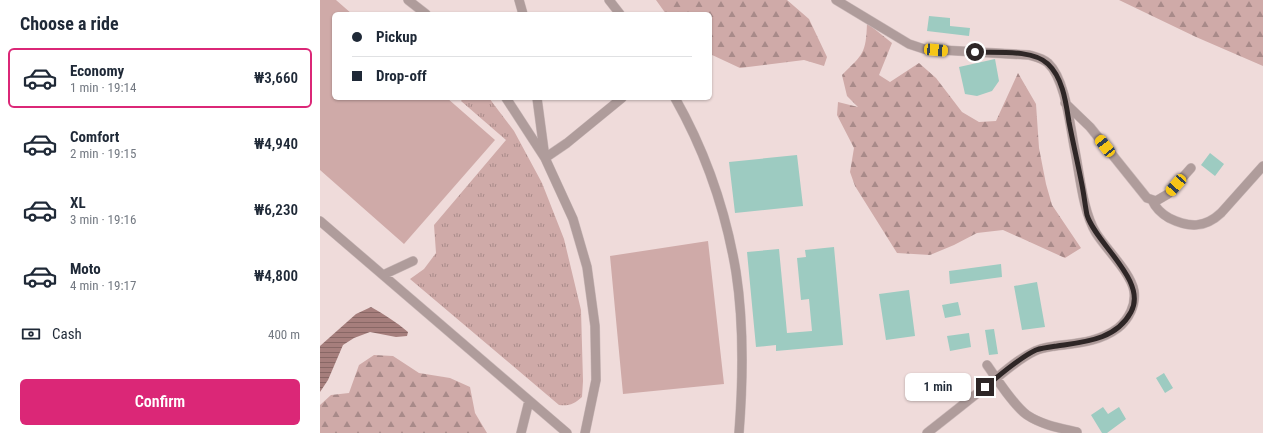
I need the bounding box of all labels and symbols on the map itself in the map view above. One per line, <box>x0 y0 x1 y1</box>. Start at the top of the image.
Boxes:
car <box>924 43 948 57</box>
route start <box>966 43 984 61</box>
car <box>1093 133 1117 159</box>
car <box>1164 172 1188 198</box>
callout: 1 min <box>905 373 971 401</box>
route end <box>976 378 994 396</box>

